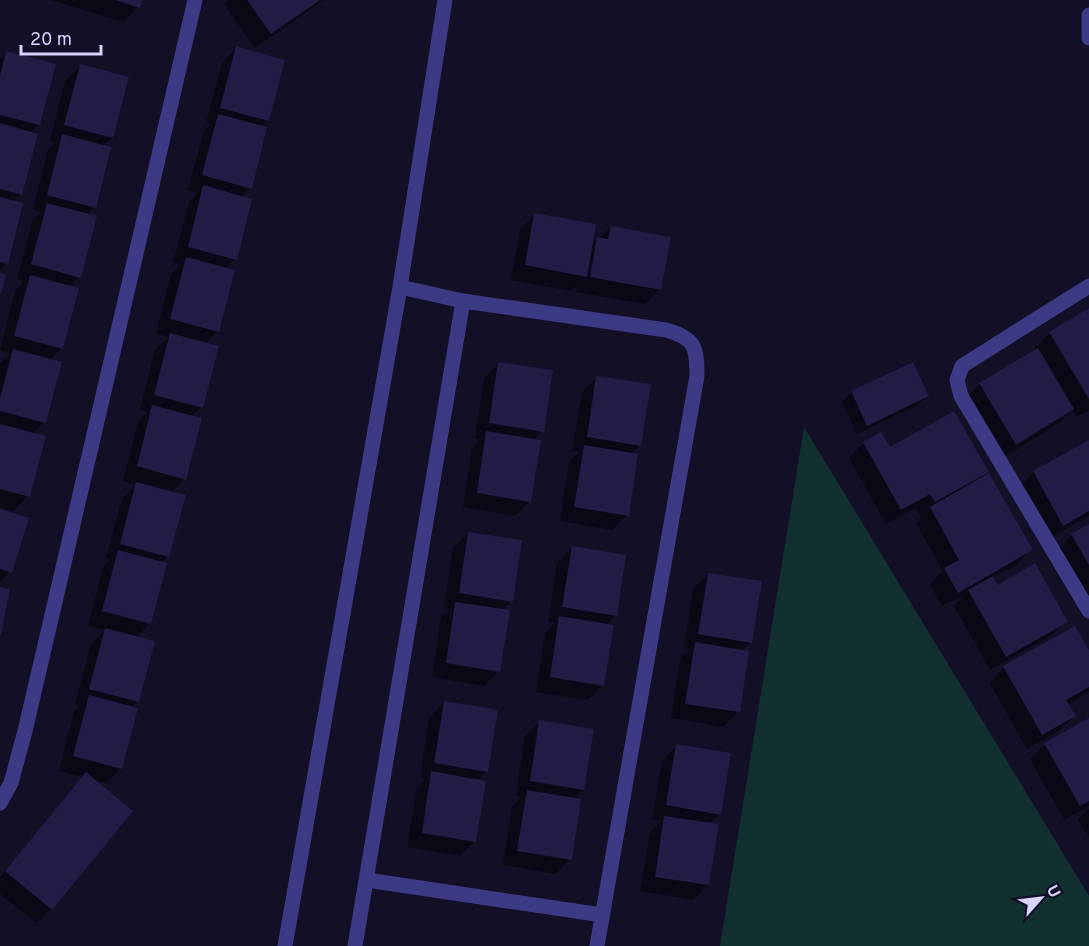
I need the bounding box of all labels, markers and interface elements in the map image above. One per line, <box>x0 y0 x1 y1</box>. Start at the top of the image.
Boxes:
scale bar <box>21 18 100 56</box>
text: 20 m <box>30 29 72 52</box>
north arrow <box>1011 868 1071 928</box>
text: U <box>1041 882 1064 902</box>

